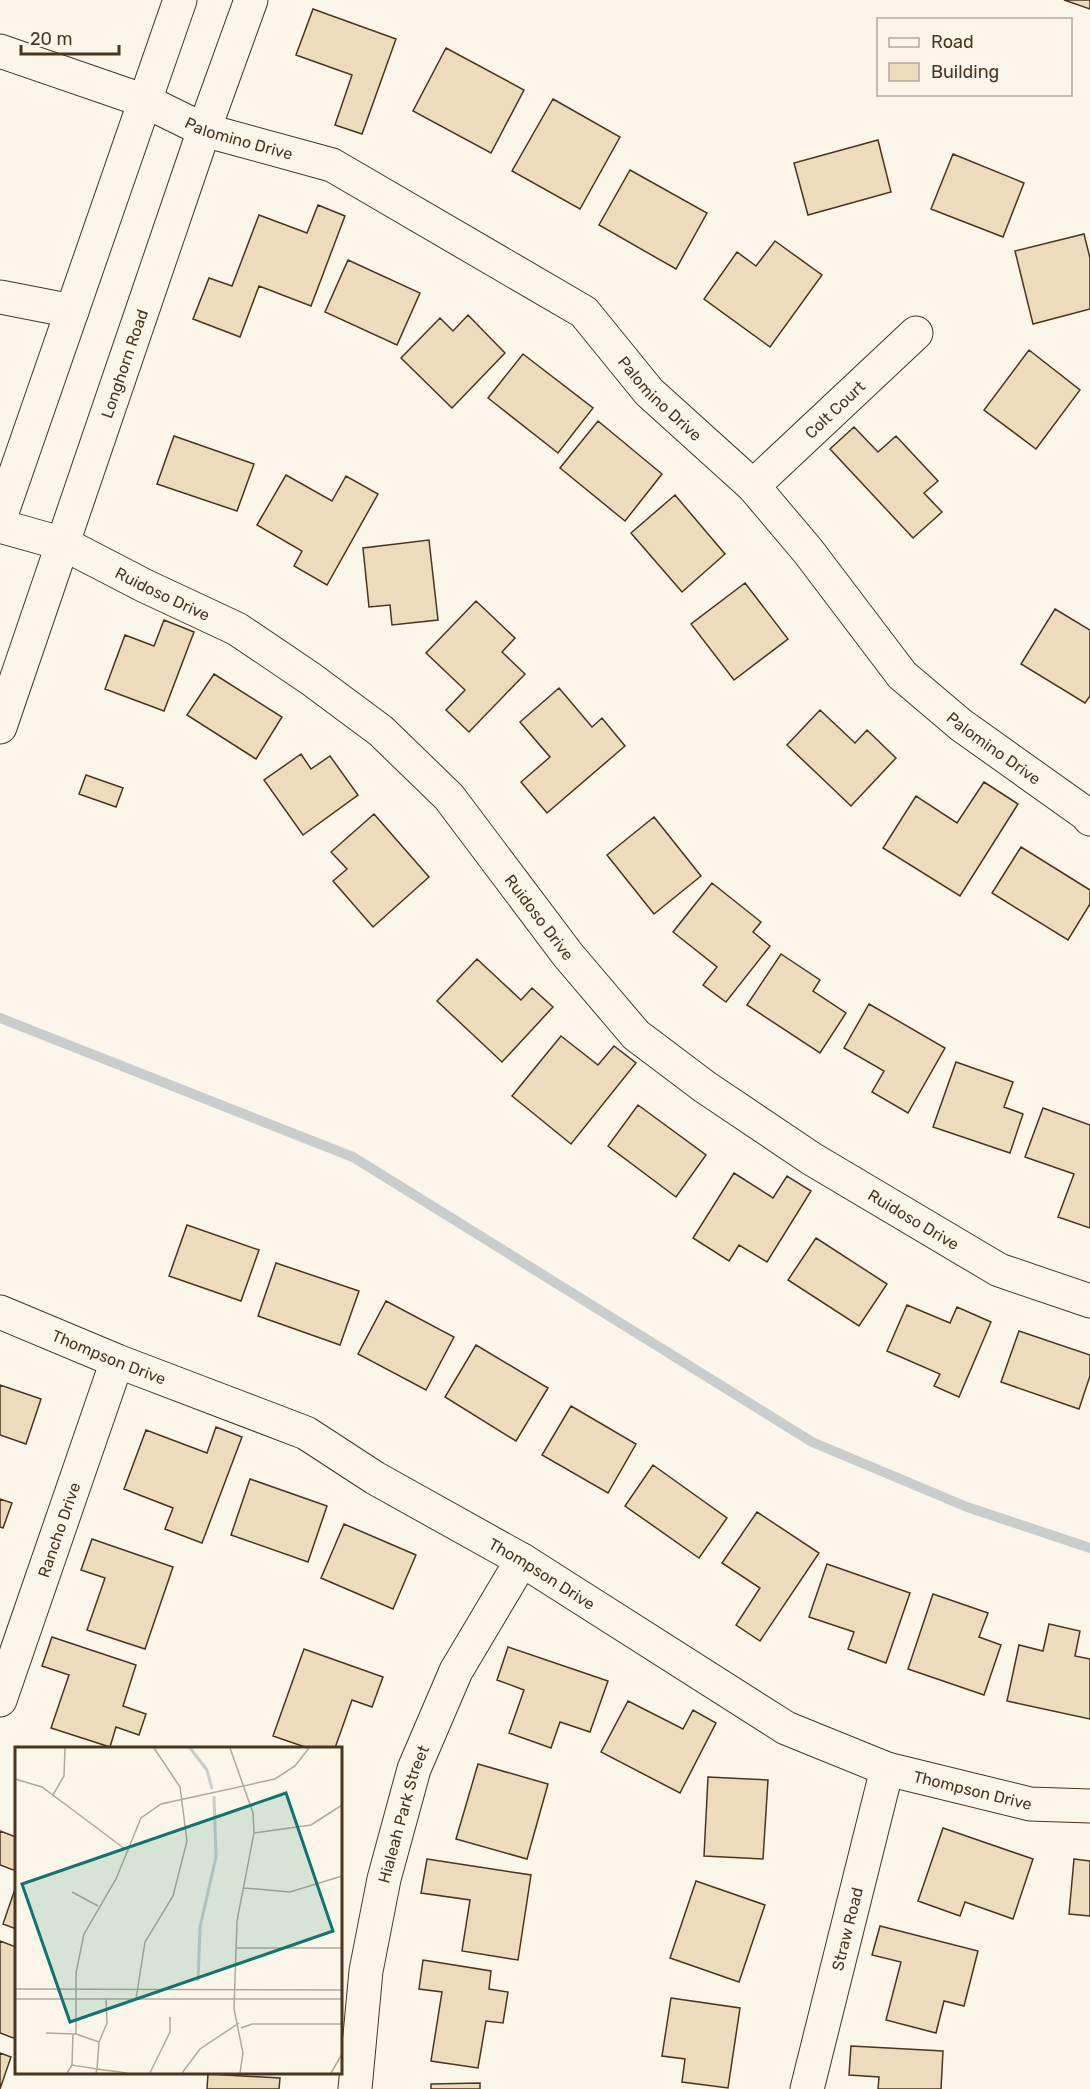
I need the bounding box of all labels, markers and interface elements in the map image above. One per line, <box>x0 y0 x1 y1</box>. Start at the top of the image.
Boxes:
scale bar <box>21 18 118 56</box>
legend <box>877 18 1072 96</box>
text: 20 m <box>30 28 72 50</box>
text: Road <box>931 31 974 53</box>
text: Building <box>931 61 999 83</box>
street label: Palomino Drive <box>182 113 295 164</box>
street label: Longhorn Road <box>97 307 152 421</box>
street label: Palomino Drive <box>614 353 706 445</box>
street label: Colt Court <box>801 377 869 443</box>
street label: Ruidoso Drive <box>112 563 213 625</box>
street label: Palomino Drive <box>943 708 1044 789</box>
street label: Ruidoso Drive <box>501 871 578 964</box>
street label: Ruidoso Drive <box>865 1185 962 1254</box>
street label: Thompson Drive <box>49 1326 169 1389</box>
street label: Rancho Drive <box>34 1480 84 1580</box>
street label: Thompson Drive <box>485 1534 598 1614</box>
street label: Hialeah Park Street <box>374 1742 433 1885</box>
inset map <box>15 1747 342 2074</box>
street label: Thompson Drive <box>912 1767 1034 1814</box>
street label: Straw Road <box>828 1885 867 1973</box>

